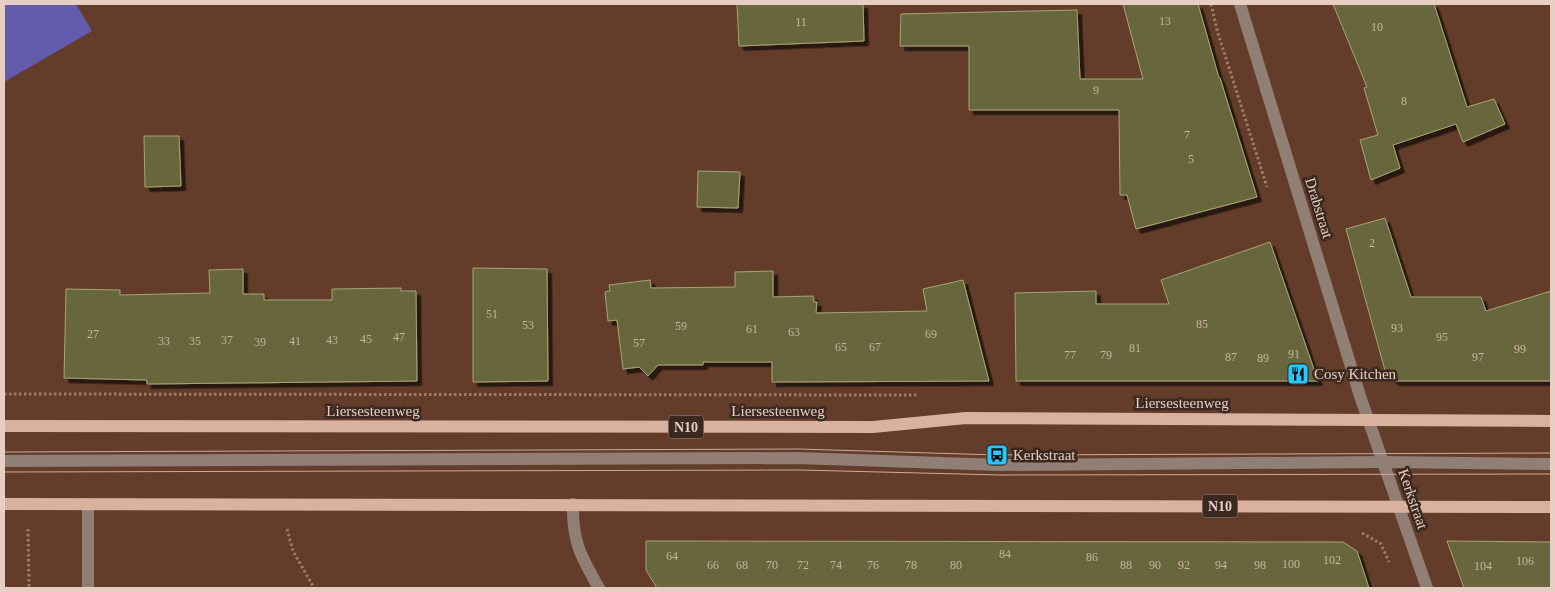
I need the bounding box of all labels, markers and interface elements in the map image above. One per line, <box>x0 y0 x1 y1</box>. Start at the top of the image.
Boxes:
house number: 13 <box>1159 14 1171 28</box>
house number: 11 <box>795 15 807 29</box>
house number: 10 <box>1371 20 1383 34</box>
house number: 9 <box>1093 83 1099 97</box>
house number: 8 <box>1401 94 1407 108</box>
house number: 7 <box>1184 128 1190 142</box>
house number: 5 <box>1188 152 1194 166</box>
street label: Drabstraat <box>1302 176 1336 241</box>
house number: 2 <box>1369 236 1375 250</box>
house number: 51 <box>486 307 498 321</box>
house number: 85 <box>1196 317 1208 331</box>
house number: 53 <box>522 318 534 332</box>
house number: 59 <box>675 319 687 333</box>
house number: 93 <box>1391 321 1403 335</box>
house number: 61 <box>746 322 758 336</box>
house number: 63 <box>788 325 800 339</box>
house number: 27 <box>87 327 99 341</box>
house number: 69 <box>925 327 937 341</box>
house number: 47 <box>393 330 405 344</box>
house number: 95 <box>1436 330 1448 344</box>
house number: 45 <box>360 332 372 346</box>
house number: 37 <box>221 333 233 347</box>
house number: 43 <box>326 333 338 347</box>
house number: 33 <box>158 334 170 348</box>
house number: 35 <box>189 334 201 348</box>
house number: 41 <box>289 334 301 348</box>
house number: 39 <box>254 335 266 349</box>
house number: 57 <box>633 336 645 350</box>
house number: 65 <box>835 340 847 354</box>
house number: 67 <box>869 340 881 354</box>
house number: 81 <box>1129 341 1141 355</box>
house number: 99 <box>1514 342 1526 356</box>
house number: 91 <box>1288 347 1300 361</box>
house number: 77 <box>1064 348 1076 362</box>
house number: 79 <box>1100 348 1112 362</box>
house number: 87 <box>1225 350 1237 364</box>
house number: 97 <box>1472 350 1484 364</box>
house number: 89 <box>1257 351 1269 365</box>
restaurant icon: Cosy Kitchen <box>1286 362 1310 386</box>
place label: Cosy Kitchen <box>1314 366 1397 382</box>
street label: Liersesteenweg <box>1135 395 1229 411</box>
street label: Liersesteenweg <box>326 403 420 419</box>
street label: Liersesteenweg <box>731 403 825 419</box>
road number: N10 <box>668 416 704 438</box>
bus stop icon: Kerkstraat <box>985 443 1009 467</box>
place label: Kerkstraat <box>1013 447 1076 463</box>
street label: Kerkstraat <box>1395 467 1431 532</box>
road number: N10 <box>1202 494 1238 518</box>
house number: 84 <box>999 547 1011 561</box>
house number: 64 <box>666 549 678 563</box>
house number: 86 <box>1086 550 1098 564</box>
house number: 102 <box>1323 553 1341 567</box>
house number: 106 <box>1516 554 1534 568</box>
house number: 100 <box>1282 557 1300 571</box>
house number: 66 <box>707 558 719 572</box>
house number: 68 <box>736 558 748 572</box>
house number: 70 <box>766 558 778 572</box>
house number: 72 <box>797 558 809 572</box>
house number: 74 <box>830 558 842 572</box>
house number: 76 <box>867 558 879 572</box>
house number: 78 <box>905 558 917 572</box>
house number: 80 <box>950 558 962 572</box>
house number: 88 <box>1120 558 1132 572</box>
house number: 90 <box>1149 558 1161 572</box>
house number: 92 <box>1178 558 1190 572</box>
house number: 94 <box>1215 558 1227 572</box>
house number: 98 <box>1254 558 1266 572</box>
house number: 104 <box>1474 559 1492 573</box>

